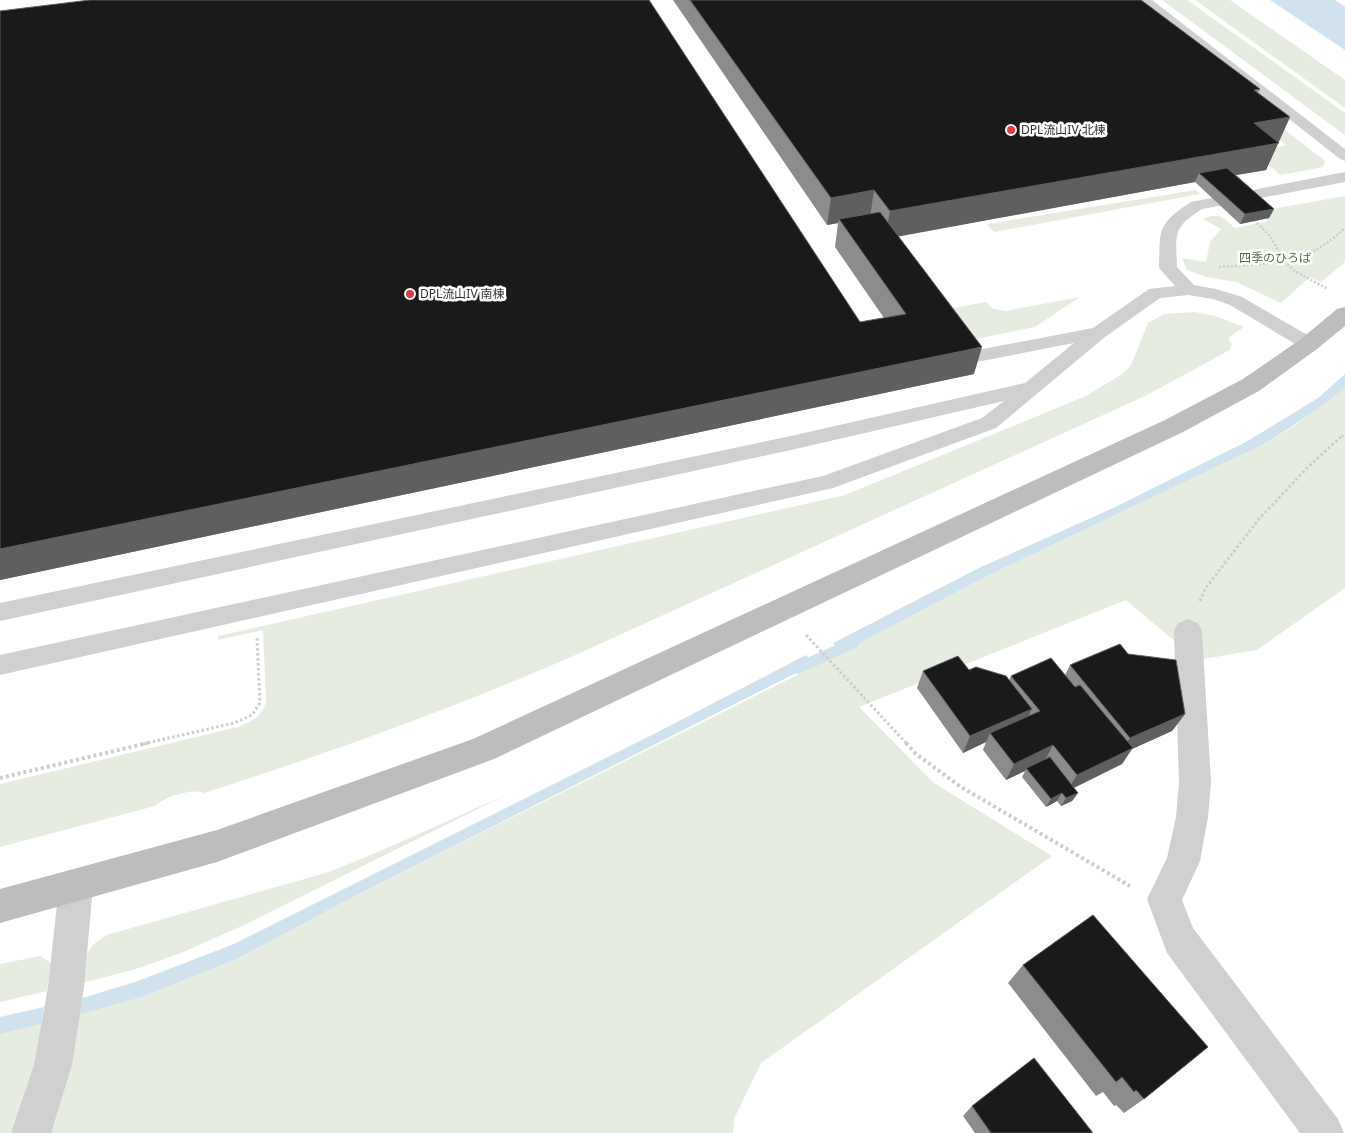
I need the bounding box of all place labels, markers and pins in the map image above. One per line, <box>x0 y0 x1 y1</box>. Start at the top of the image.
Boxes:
place label: DPL流山IV 北棟 <box>1021 121 1106 138</box>
marker: DPL流山IV 北棟 <box>1005 124 1017 136</box>
place label: DPL流山IV 南棟 <box>420 285 505 302</box>
marker: DPL流山IV 南棟 <box>404 288 416 300</box>

